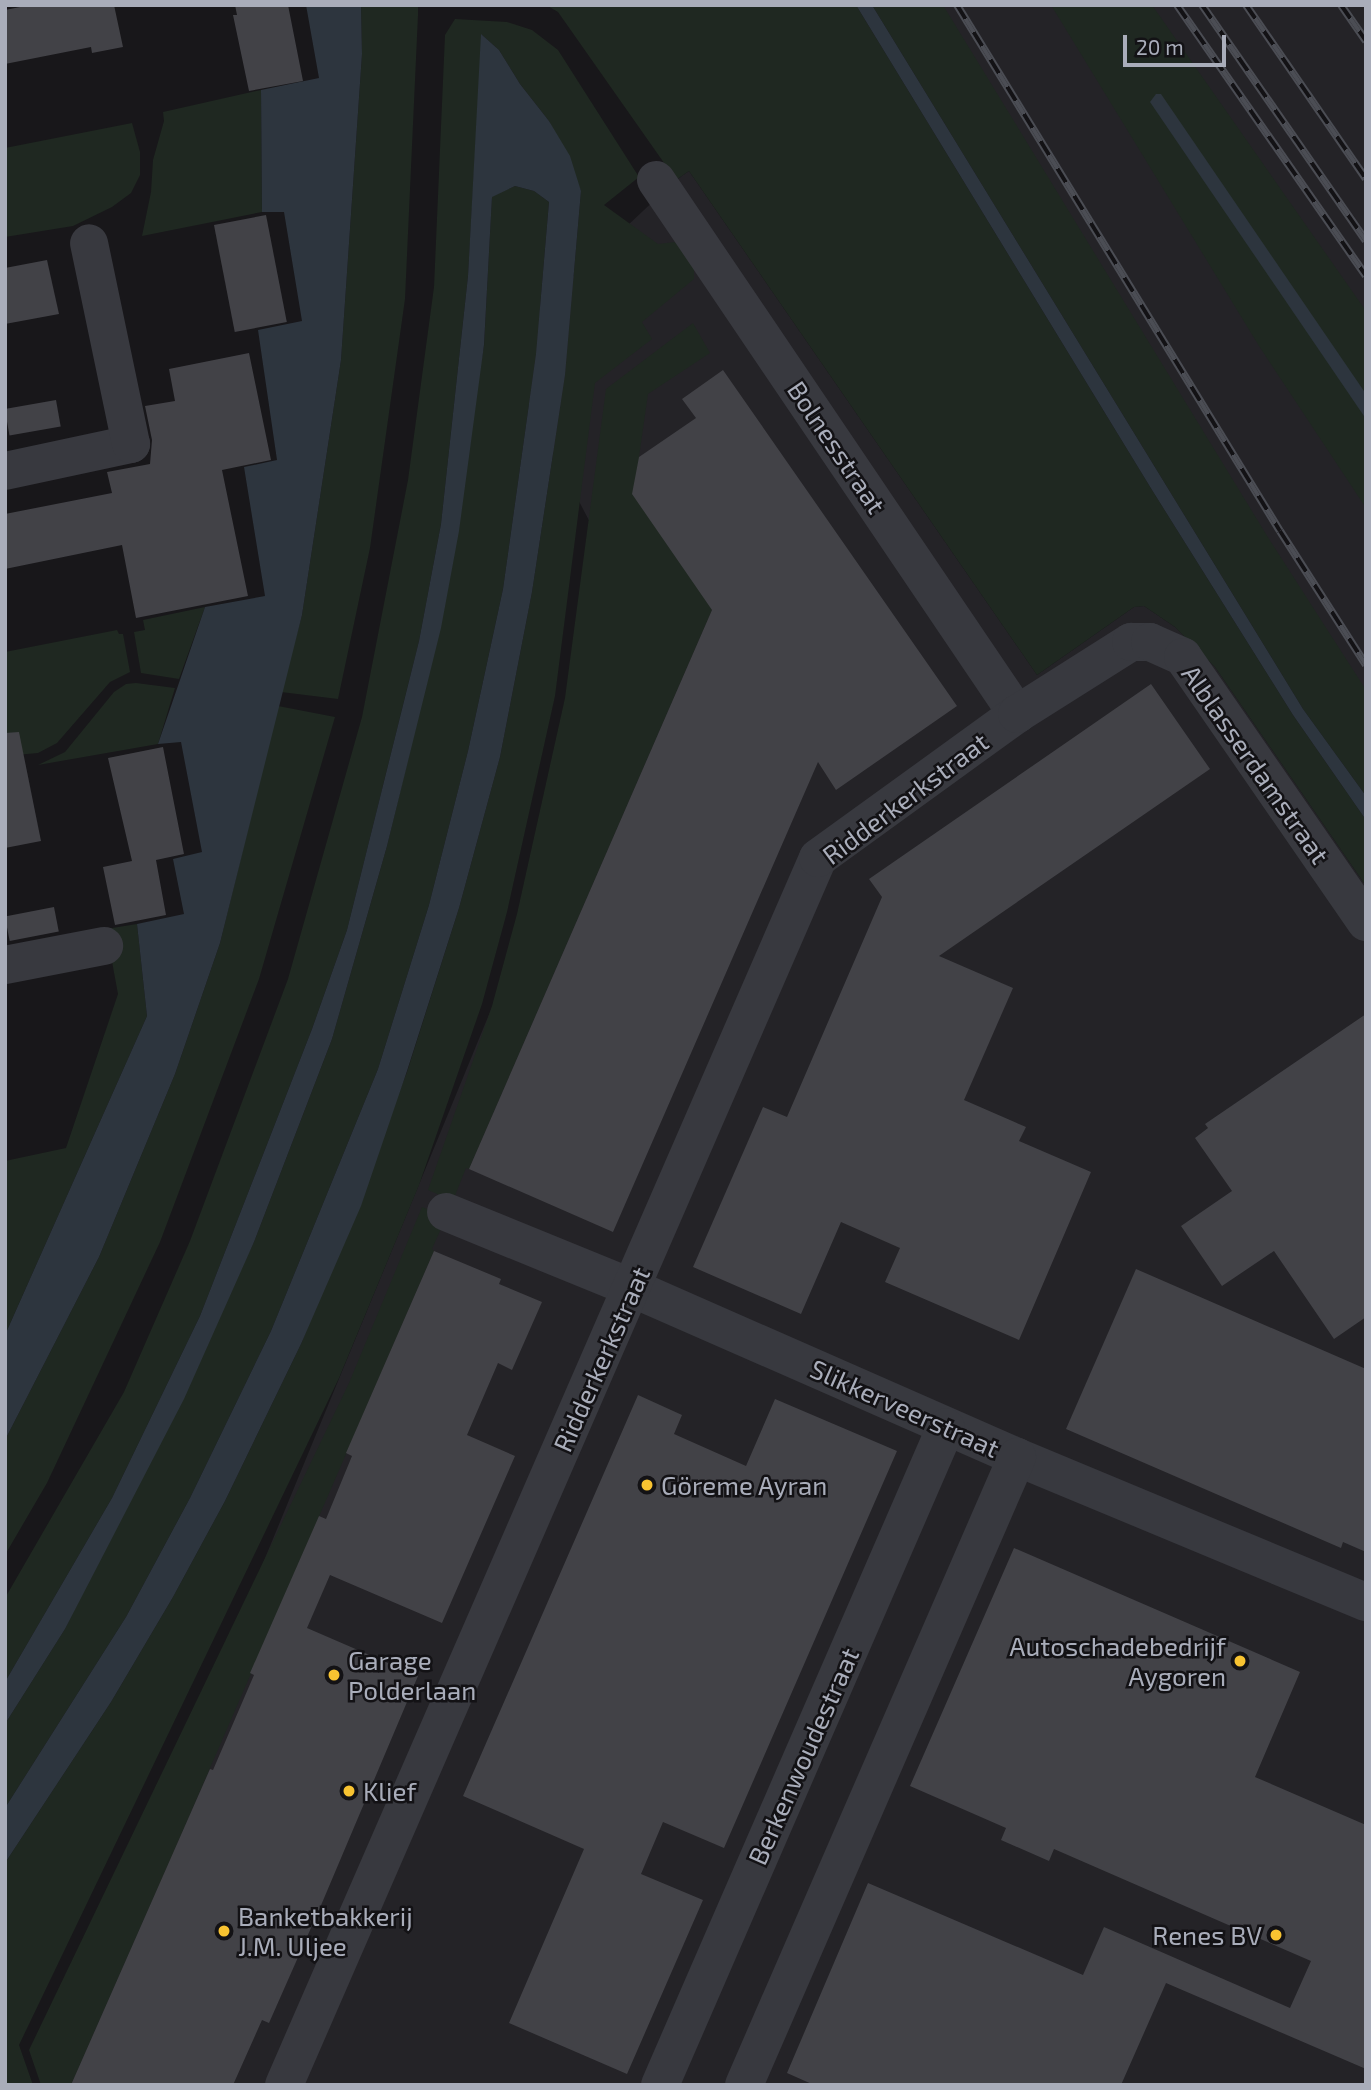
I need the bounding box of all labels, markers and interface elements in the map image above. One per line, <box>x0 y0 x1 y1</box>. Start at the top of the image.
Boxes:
scale bar <box>1126 21 1229 65</box>
text: 20 m <box>1136 34 1184 59</box>
street label: Bolnesstraat <box>781 375 893 519</box>
street label: Alblasserdamstraat <box>1176 659 1336 869</box>
street label: Ridderkerkstraat <box>816 726 994 870</box>
street label: Ridderkerkstraat <box>546 1262 656 1456</box>
street label: Slikkerveerstraat <box>806 1352 1004 1464</box>
place label: Göreme Ayran <box>661 1469 828 1501</box>
marker: Göreme Ayran <box>639 1477 655 1493</box>
place label: Autoschadebedrijf Aygoren <box>1009 1630 1226 1692</box>
street label: Berkenwoudestraat <box>741 1643 865 1869</box>
place label: Garage Polderlaan <box>348 1644 476 1706</box>
marker: Autoschadebedrijf Aygoren <box>1232 1653 1248 1669</box>
marker: Garage Polderlaan <box>326 1667 342 1683</box>
place label: Klief <box>363 1775 416 1807</box>
marker: Klief <box>341 1783 357 1799</box>
place label: Banketbakkerij J.M. Uljee <box>238 1900 413 1962</box>
place label: Renes BV <box>1152 1919 1262 1951</box>
marker: Banketbakkerij J.M. Uljee <box>216 1923 232 1939</box>
marker: Renes BV <box>1268 1927 1284 1943</box>

